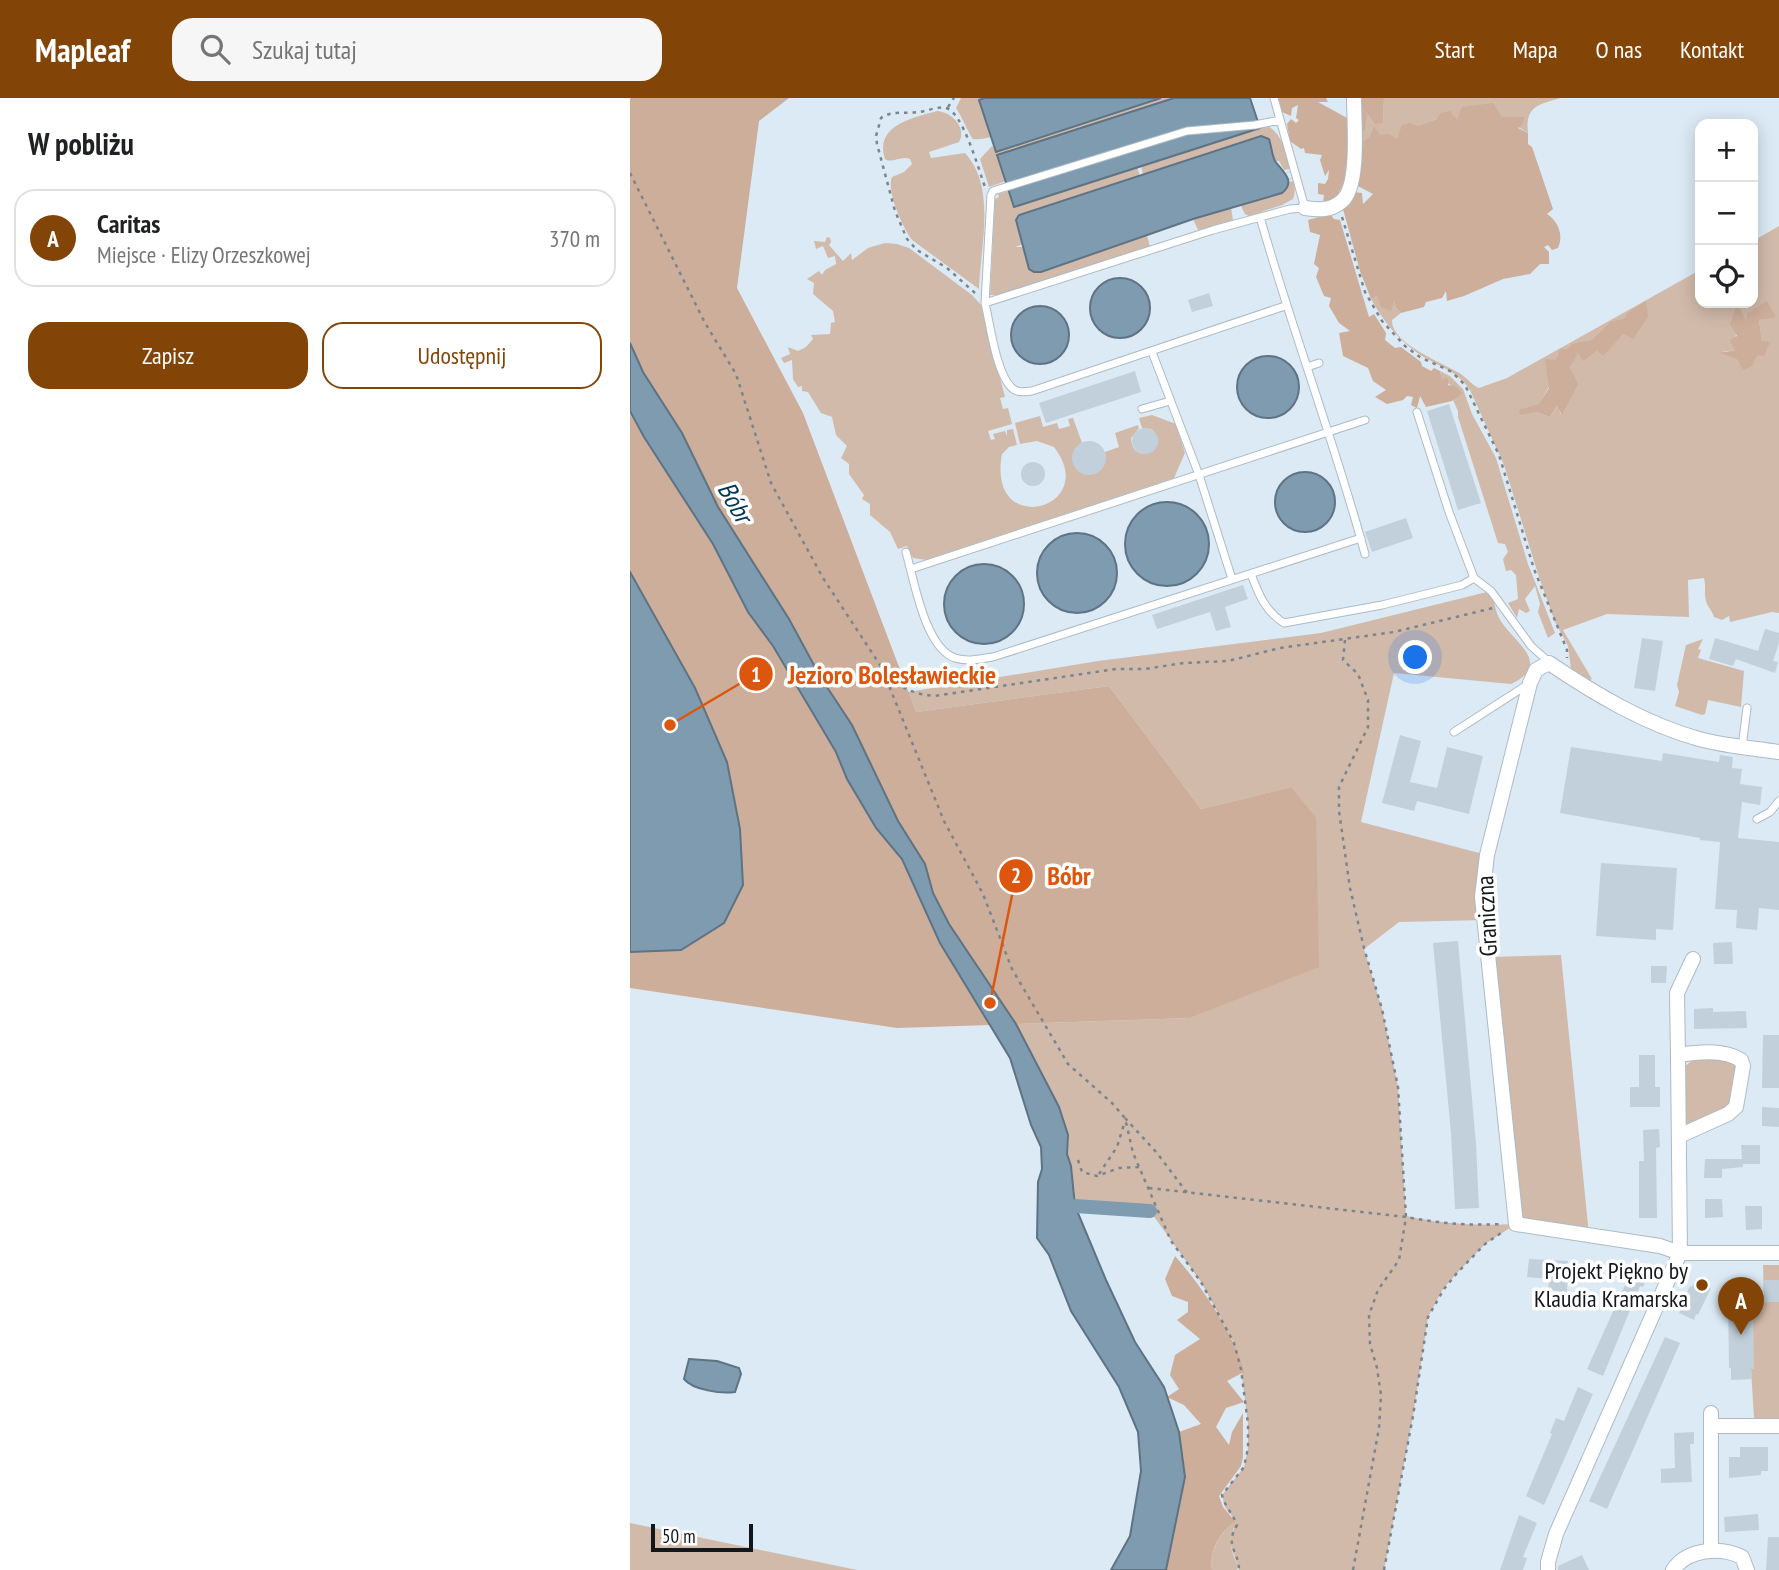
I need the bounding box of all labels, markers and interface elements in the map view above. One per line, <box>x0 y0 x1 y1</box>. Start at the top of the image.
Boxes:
search box <box>172 18 662 81</box>
text: Mapleaf <box>35 28 130 71</box>
icon: search <box>196 30 234 68</box>
text: Szukaj tutaj <box>252 33 357 66</box>
text: Start <box>1434 34 1475 65</box>
text: Mapa <box>1513 34 1558 65</box>
text: O nas <box>1596 34 1642 65</box>
text: Kontakt <box>1680 34 1744 65</box>
map controls <box>1695 119 1758 308</box>
button: + <box>1695 119 1758 182</box>
text: W pobliżu <box>28 124 134 163</box>
button: − <box>1695 182 1758 245</box>
text: Caritas <box>97 207 160 240</box>
text: A <box>47 224 59 253</box>
text: 370 m <box>549 224 600 253</box>
text: Miejsce · Elizy Orzeszkowej <box>97 240 311 269</box>
button: locate <box>1695 245 1758 308</box>
button: Zapisz <box>28 322 308 389</box>
button: Udostępnij <box>322 322 602 389</box>
water label: Bóbr <box>711 475 762 531</box>
your location <box>1398 640 1432 674</box>
callout: Jezioro Bolesławieckie <box>739 651 1010 698</box>
text: Jezioro Bolesławieckie <box>787 658 996 691</box>
text: 1 <box>751 661 761 688</box>
callout: Bóbr <box>998 852 1105 899</box>
text: Bóbr <box>1047 859 1091 892</box>
text: 2 <box>1011 862 1021 889</box>
street label: Graniczna <box>1469 875 1504 957</box>
place label: Projekt Piękno by Klaudia Kramarska <box>1534 1255 1688 1314</box>
marker: Projekt Piękno by Klaudia Kramarska <box>1694 1277 1710 1293</box>
pin: A <box>1718 1277 1764 1335</box>
scale bar <box>651 1521 752 1553</box>
text: 50 m <box>662 1524 696 1548</box>

